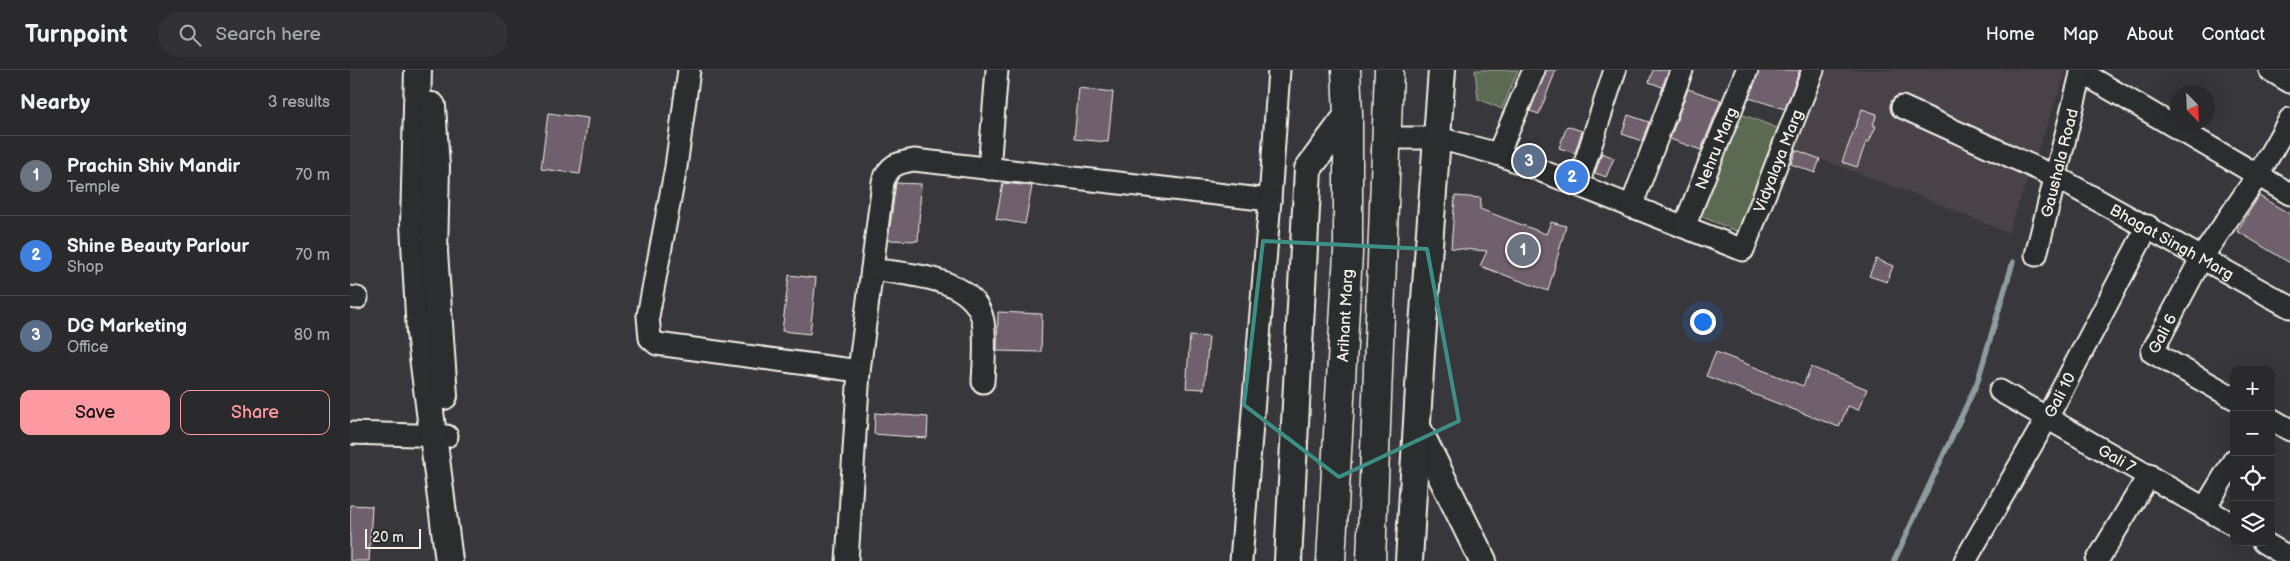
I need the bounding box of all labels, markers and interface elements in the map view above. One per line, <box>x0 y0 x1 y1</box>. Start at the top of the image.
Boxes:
search box <box>158 12 508 57</box>
text: Turnpoint <box>25 20 128 49</box>
icon: search <box>176 21 204 49</box>
text: Search here <box>216 23 321 46</box>
text: Home <box>1986 24 2035 45</box>
text: Map <box>2063 24 2099 45</box>
text: About <box>2127 24 2174 45</box>
text: Contact <box>2202 24 2265 45</box>
north arrow <box>2170 85 2215 130</box>
text: Nearby <box>20 90 90 115</box>
text: 3 results <box>268 93 330 112</box>
street label: Nehru Marg <box>1692 105 1742 193</box>
street label: Vidyalaya Marg <box>1751 107 1808 216</box>
street label: Gaushala Road <box>2038 107 2083 220</box>
pin: 3 <box>1513 142 1545 180</box>
text: Prachin Shiv Mandir <box>67 155 240 178</box>
pin: 2 <box>1556 158 1588 196</box>
text: 1 <box>33 166 39 185</box>
text: 70 m <box>295 166 330 185</box>
text: Temple <box>67 178 120 197</box>
street label: Bhagat Singh Marg <box>2106 201 2237 285</box>
pin: 1 <box>1507 231 1539 269</box>
text: Shine Beauty Parlour <box>67 235 249 258</box>
text: 2 <box>31 246 41 265</box>
text: 70 m <box>295 246 330 265</box>
text: Shop <box>67 258 104 277</box>
street label: Arihant Marg <box>1334 268 1358 362</box>
your location <box>1690 309 1716 335</box>
street label: Gali 6 <box>2145 311 2182 357</box>
text: DG Marketing <box>67 315 187 338</box>
text: 3 <box>31 326 41 345</box>
text: 80 m <box>294 326 330 345</box>
text: Office <box>67 338 109 357</box>
map controls <box>2230 366 2275 546</box>
button: + <box>2230 366 2275 411</box>
street label: Gali 10 <box>2041 370 2080 421</box>
button: Save <box>20 390 170 435</box>
button: Share <box>180 390 330 435</box>
button: − <box>2230 411 2275 456</box>
street label: Gali 7 <box>2094 441 2139 478</box>
button: locate <box>2230 456 2275 501</box>
button: layers <box>2230 501 2275 546</box>
scale bar <box>365 526 421 549</box>
text: 20 m <box>372 529 404 546</box>

